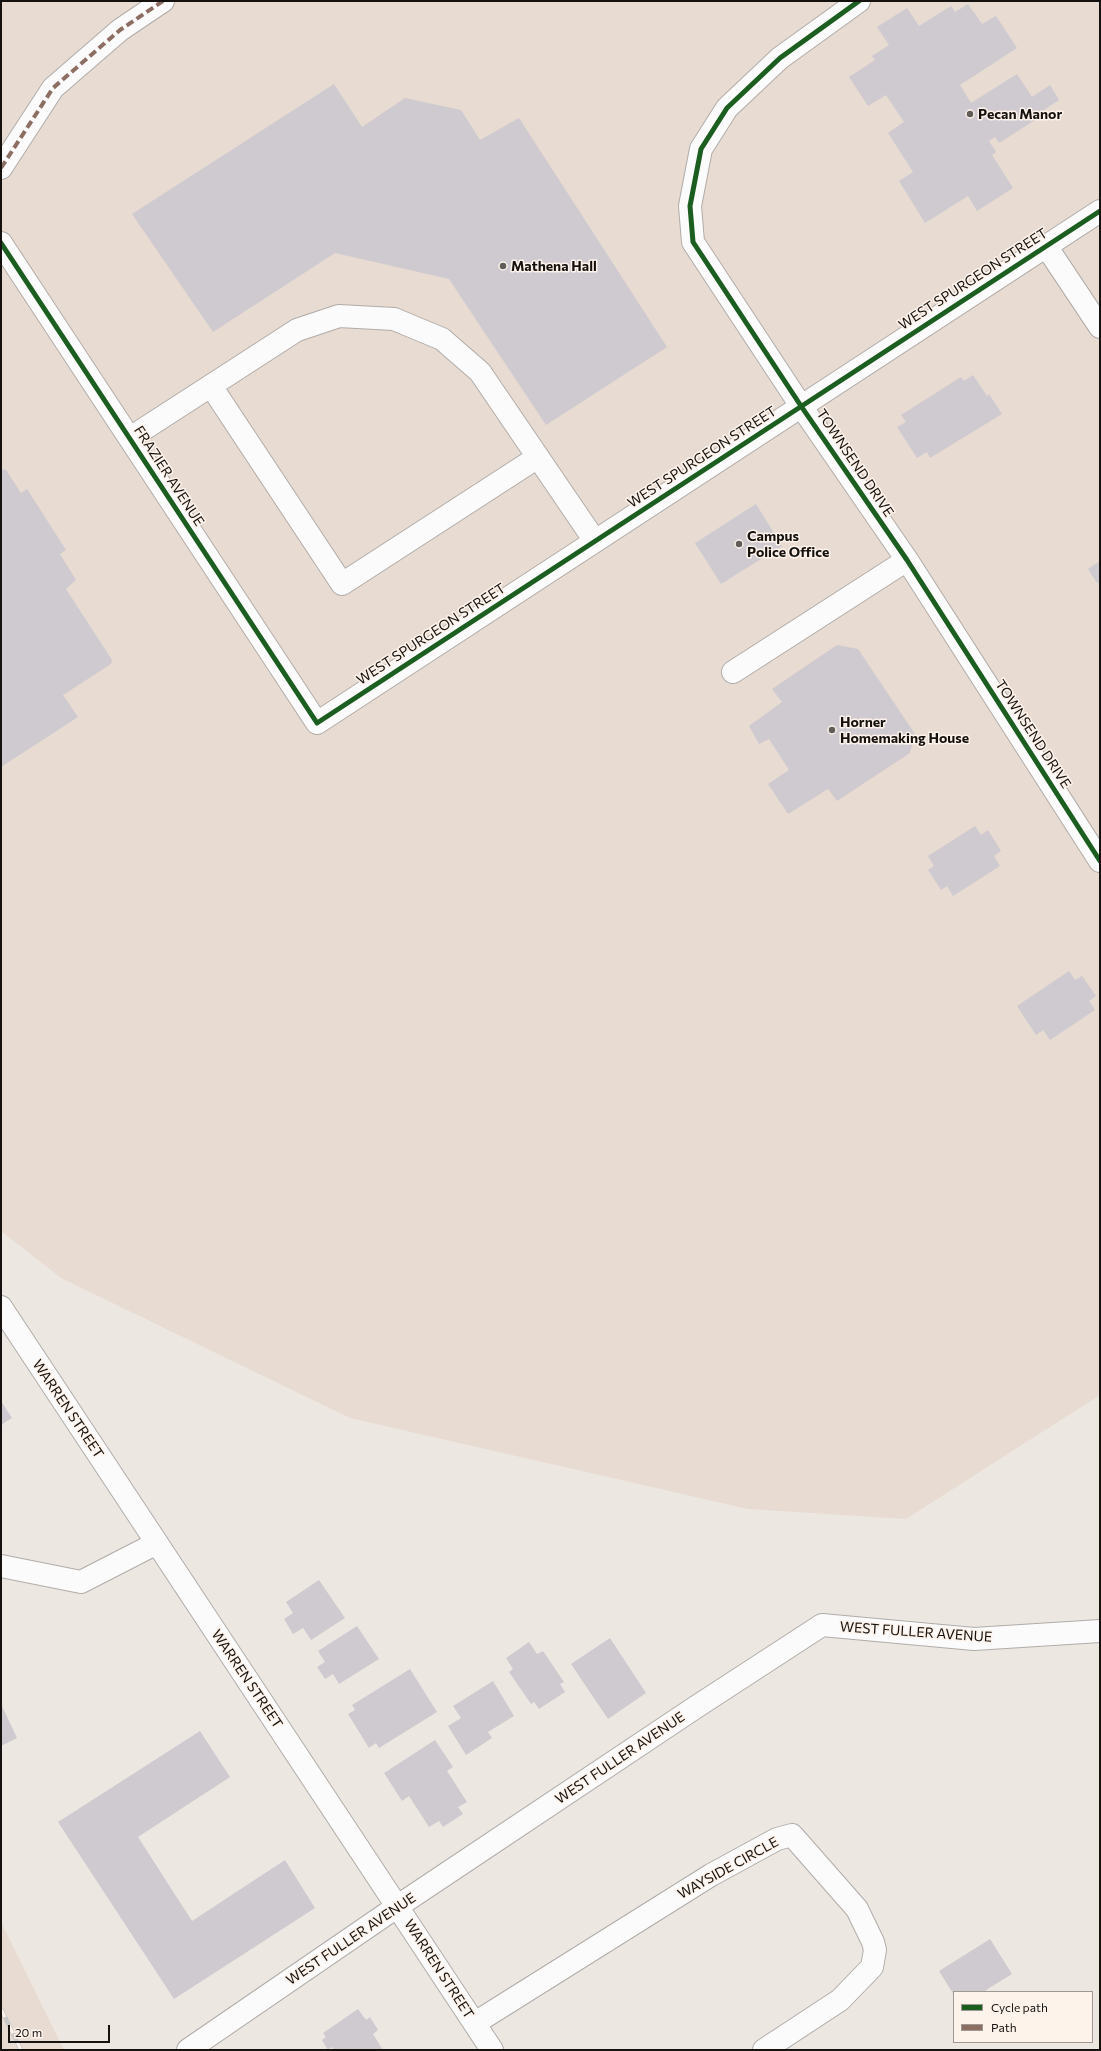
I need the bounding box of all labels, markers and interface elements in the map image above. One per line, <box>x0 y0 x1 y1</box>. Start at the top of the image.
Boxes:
place label: Pecan Manor <box>978 106 1062 122</box>
marker: Pecan Manor <box>965 109 975 119</box>
street label: WEST SPURGEON STREET <box>896 225 1050 333</box>
place label: Mathena Hall <box>511 258 597 274</box>
marker: Mathena Hall <box>498 261 508 271</box>
street label: WEST SPURGEON STREET <box>625 403 779 511</box>
street label: TOWNSEND DRIVE <box>813 406 897 520</box>
street label: FRAZIER AVENUE <box>130 423 208 529</box>
place label: Campus Police Office <box>747 528 829 560</box>
marker: Campus Police Office <box>734 539 744 549</box>
street label: WEST SPURGEON STREET <box>354 580 508 688</box>
street label: TOWNSEND DRIVE <box>992 677 1074 791</box>
place label: Horner Homemaking House <box>840 714 969 746</box>
marker: Horner Homemaking House <box>827 725 837 735</box>
street label: WARREN STREET <box>29 1357 107 1461</box>
street label: WEST FULLER AVENUE <box>839 1618 993 1646</box>
street label: WARREN STREET <box>208 1627 286 1731</box>
street label: WEST FULLER AVENUE <box>552 1708 688 1808</box>
street label: WAYSIDE CIRCLE <box>675 1833 781 1903</box>
street label: WEST FULLER AVENUE <box>283 1889 419 1989</box>
street label: WARREN STREET <box>401 1916 477 2022</box>
legend <box>953 1991 1093 2043</box>
text: Cycle path <box>991 2000 1048 2014</box>
scale bar <box>10 2017 112 2043</box>
text: Path <box>991 2020 1017 2034</box>
text: 20 m <box>15 2025 42 2039</box>

